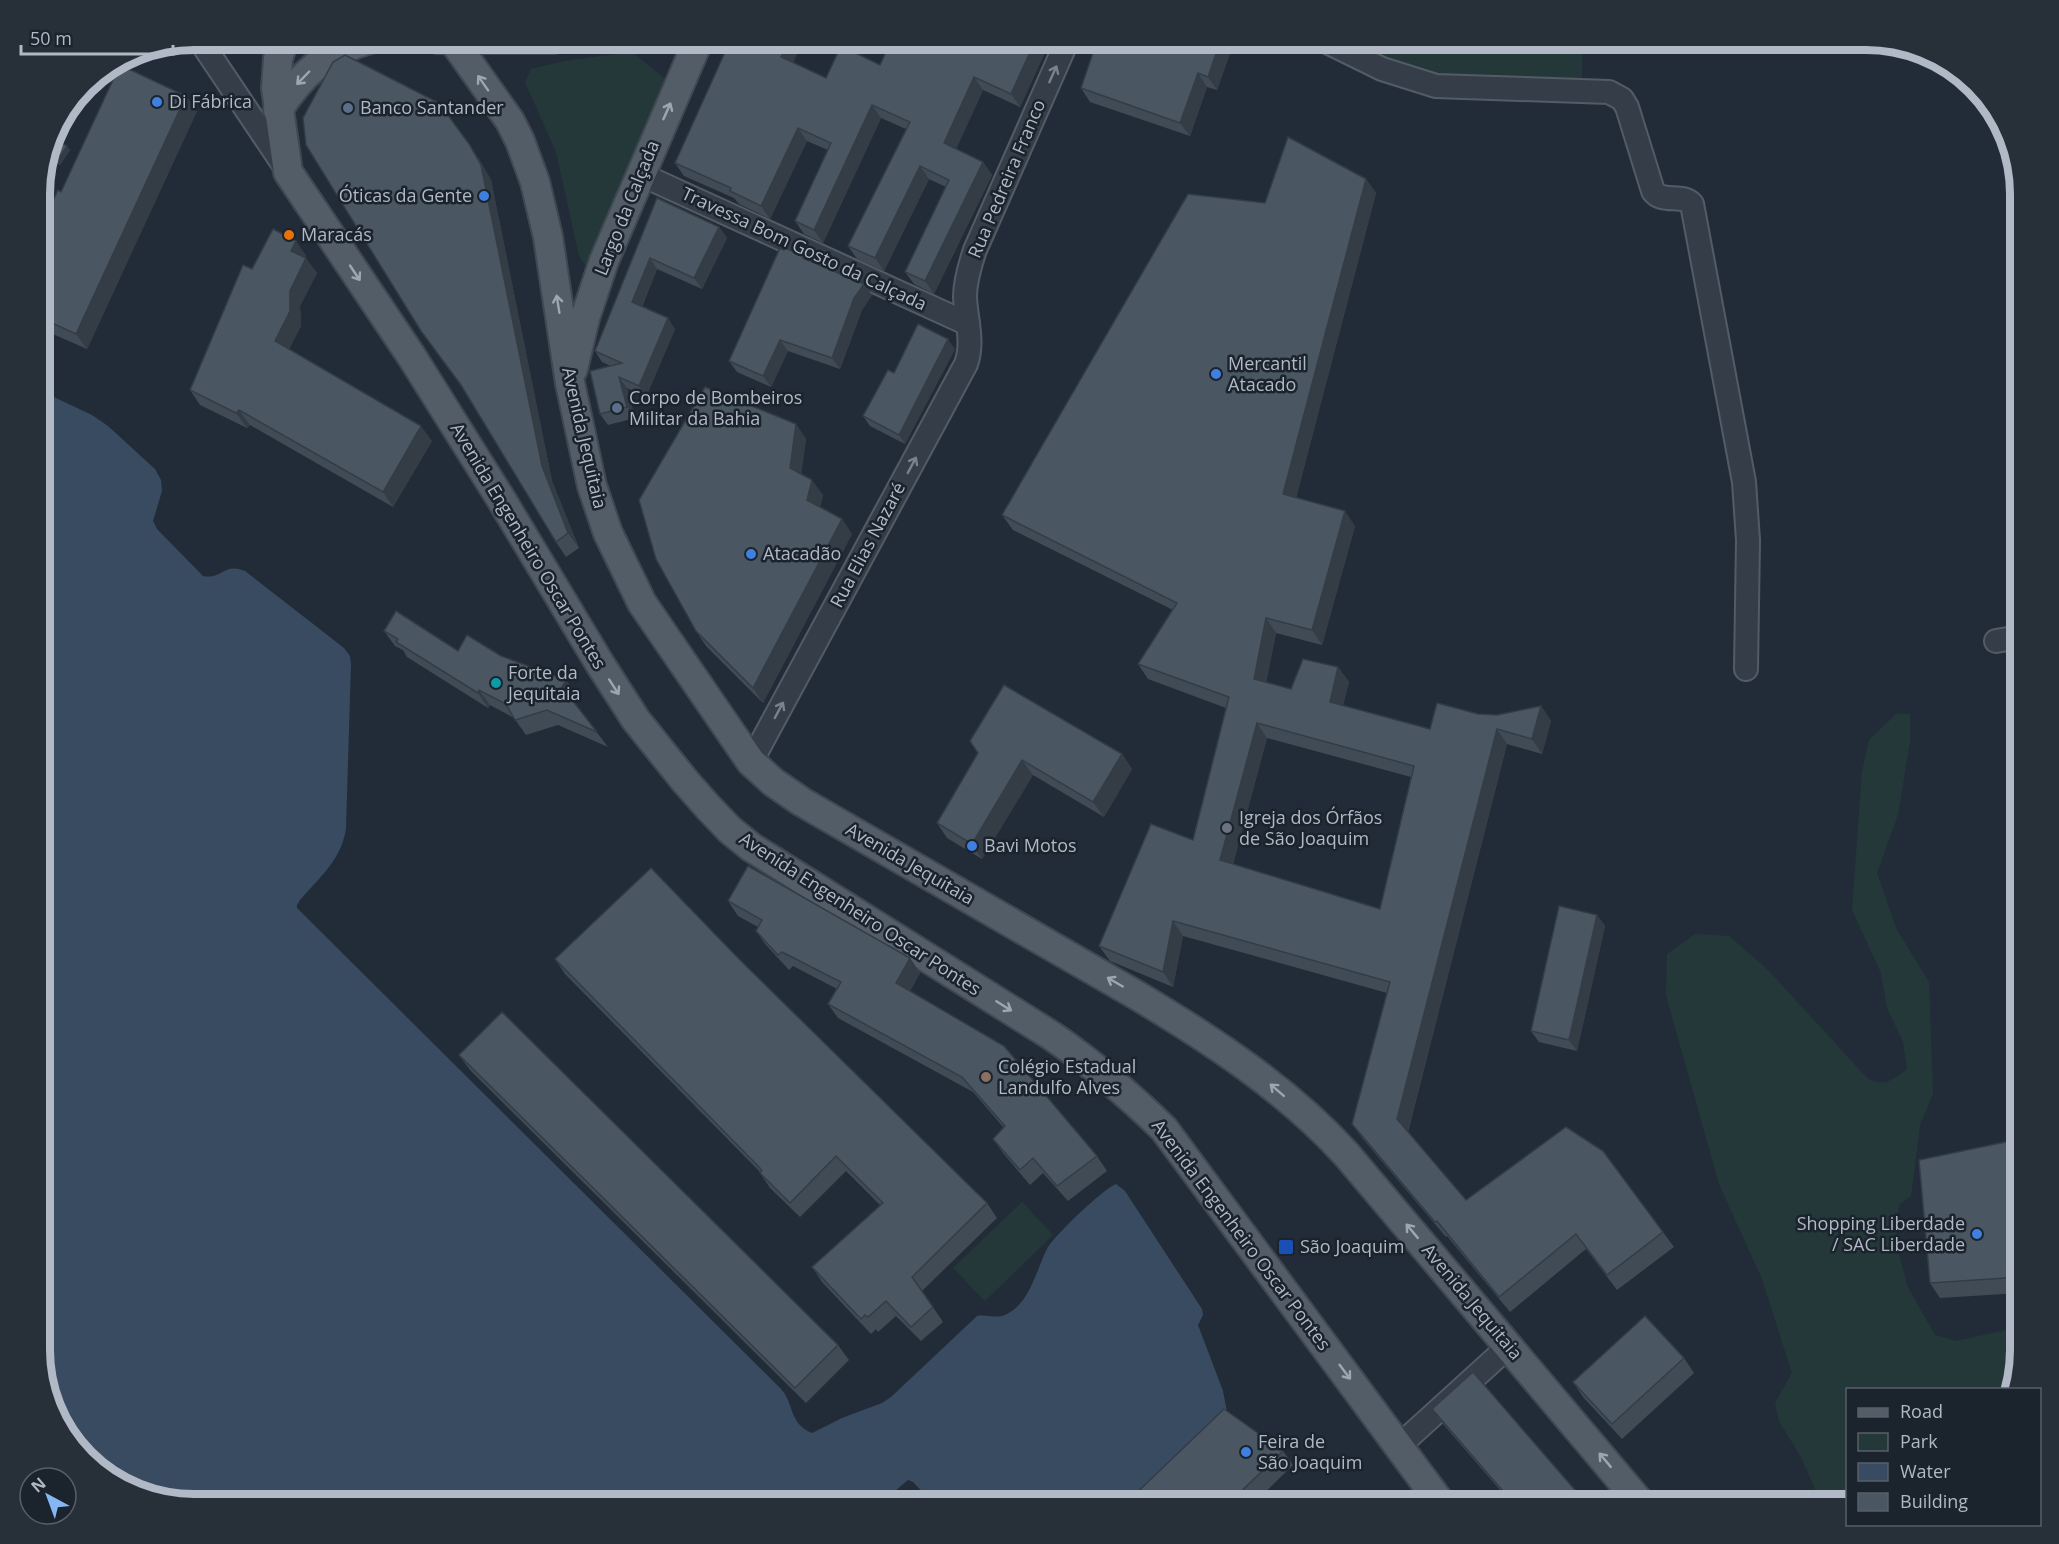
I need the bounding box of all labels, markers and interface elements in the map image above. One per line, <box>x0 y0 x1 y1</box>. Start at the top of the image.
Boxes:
scale bar <box>21 18 172 56</box>
text: 50 m <box>30 26 72 50</box>
one-way arrow <box>1048 65 1059 83</box>
one-way arrow <box>295 71 310 86</box>
one-way arrow <box>477 75 489 91</box>
place label: Di Fábrica <box>169 89 252 113</box>
marker: Di Fábrica <box>150 95 164 109</box>
place label: Banco Santander <box>360 95 504 119</box>
street label: Rua Pedreira Franco <box>962 96 1050 262</box>
marker: Banco Santander <box>341 101 355 115</box>
one-way arrow <box>662 102 674 120</box>
street label: Largo da Calçada <box>588 137 664 279</box>
street label: Travessa Bom Gosto da Calçada <box>678 181 931 316</box>
place label: Óticas da Gente <box>339 183 472 207</box>
marker: Óticas da Gente <box>477 189 491 203</box>
place label: Maracás <box>301 222 372 246</box>
marker: Maracás <box>282 228 296 242</box>
one-way arrow <box>349 264 361 280</box>
one-way arrow <box>552 295 563 314</box>
place label: Mercantil Atacado <box>1228 351 1307 396</box>
street label: Avenida Jequitaia <box>557 365 613 511</box>
marker: Mercantil Atacado <box>1209 367 1223 381</box>
place label: Corpo de Bombeiros Militar da Bahia <box>629 385 802 430</box>
marker: Corpo de Bombeiros Militar da Bahia <box>610 401 624 415</box>
street label: Avenida Engenheiro Oscar Pontes <box>446 418 612 673</box>
one-way arrow <box>906 457 918 474</box>
street label: Rua Elias Nazaré <box>824 478 910 611</box>
place label: Atacadão <box>763 541 841 565</box>
marker: Atacadão <box>744 547 758 561</box>
place label: Forte da Jequitaia <box>506 660 581 705</box>
marker: Forte da Jequitaia <box>489 676 503 690</box>
one-way arrow <box>609 678 621 695</box>
one-way arrow <box>774 702 785 720</box>
place label: Igreja dos Órfãos de São Joaquim <box>1239 805 1382 850</box>
street label: Avenida Jequitaia <box>842 817 979 910</box>
marker: Igreja dos Órfãos de São Joaquim <box>1220 821 1234 835</box>
street label: Avenida Engenheiro Oscar Pontes <box>735 826 986 1000</box>
place label: Bavi Motos <box>984 833 1077 857</box>
marker: Bavi Motos <box>965 839 979 853</box>
one-way arrow <box>1107 976 1124 988</box>
one-way arrow <box>995 1000 1012 1012</box>
place label: Colégio Estadual Landulfo Alves <box>998 1054 1136 1099</box>
marker: Colégio Estadual Landulfo Alves <box>979 1070 993 1084</box>
one-way arrow <box>1270 1083 1285 1097</box>
street label: Avenida Engenheiro Oscar Pontes <box>1147 1114 1337 1355</box>
place label: Shopping Liberdade / SAC Liberdade <box>1797 1211 1965 1256</box>
one-way arrow <box>1405 1223 1418 1239</box>
marker: Shopping Liberdade / SAC Liberdade <box>1970 1227 1984 1241</box>
place label: São Joaquim <box>1300 1234 1404 1258</box>
marker: São Joaquim <box>1277 1238 1295 1256</box>
street label: Avenida Jequitaia <box>1417 1238 1528 1364</box>
one-way arrow <box>1339 1364 1352 1380</box>
legend <box>1846 1388 2041 1526</box>
text: Road <box>1900 1399 1943 1423</box>
place label: Feira de São Joaquim <box>1258 1429 1362 1474</box>
text: Park <box>1900 1429 1938 1453</box>
marker: Feira de São Joaquim <box>1239 1445 1253 1459</box>
one-way arrow <box>1598 1452 1611 1468</box>
text: Water <box>1900 1459 1951 1483</box>
north arrow <box>18 1466 78 1526</box>
text: N <box>26 1472 50 1497</box>
text: Building <box>1900 1489 1968 1513</box>

